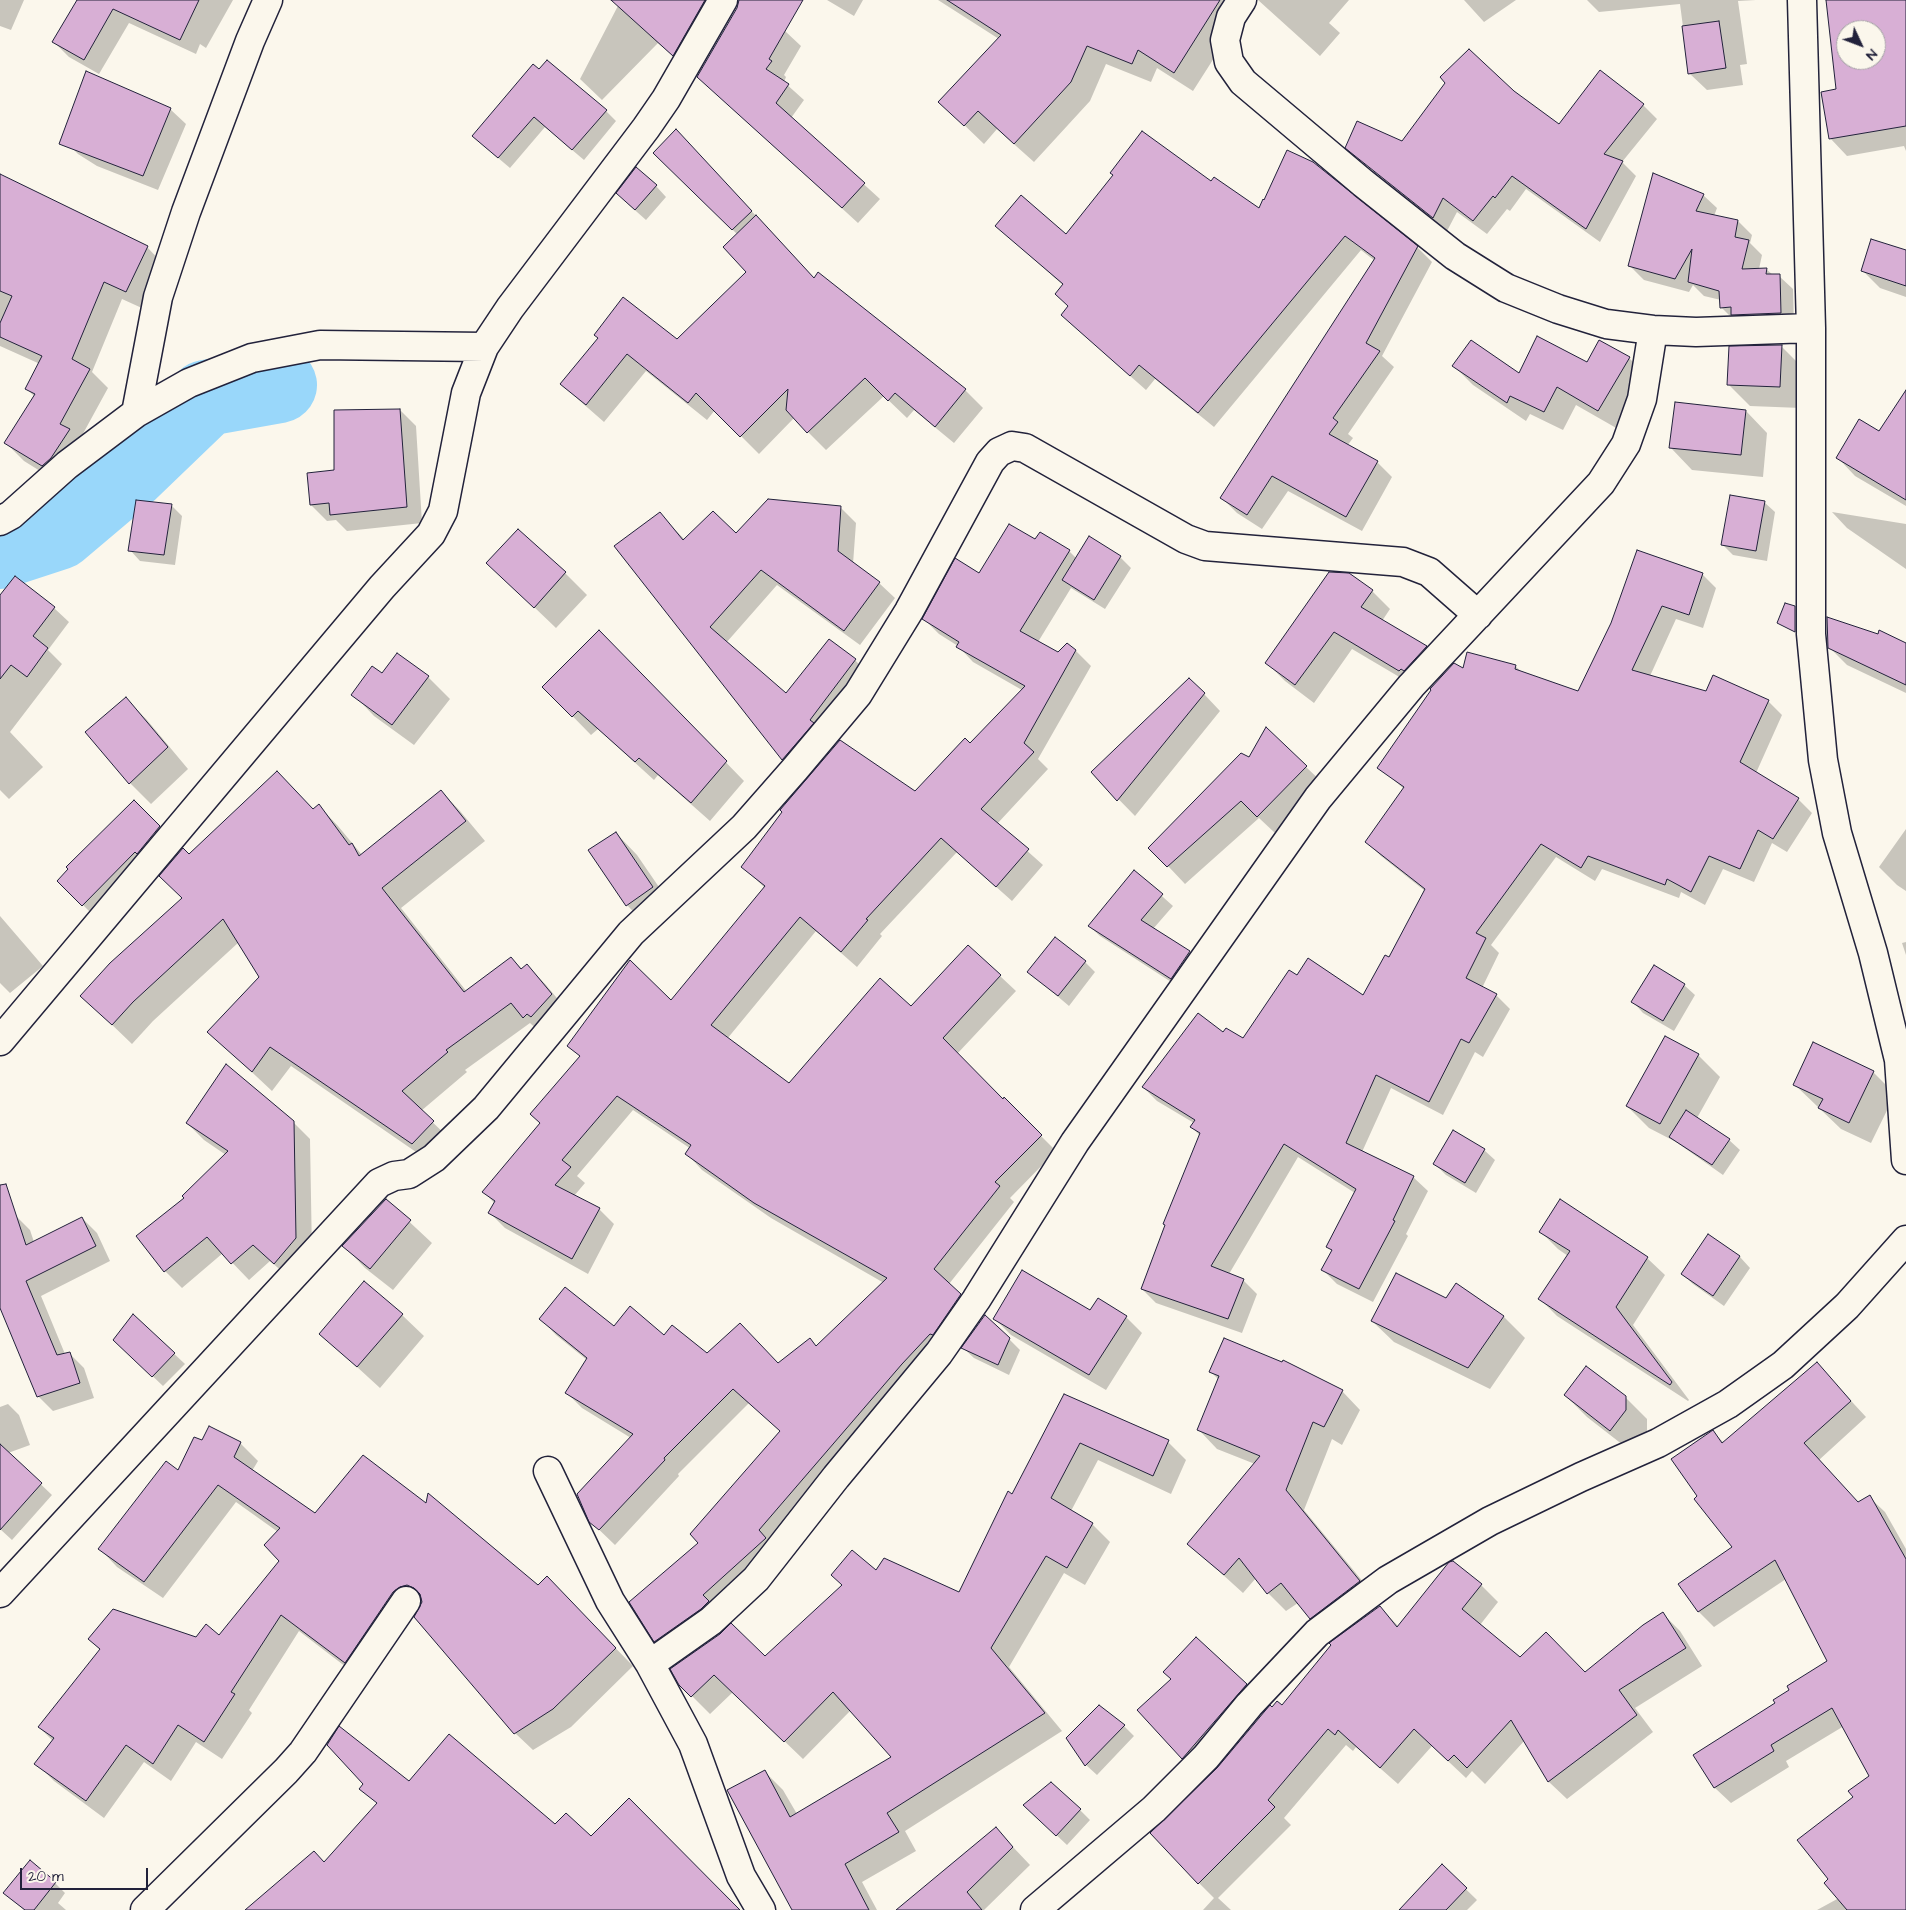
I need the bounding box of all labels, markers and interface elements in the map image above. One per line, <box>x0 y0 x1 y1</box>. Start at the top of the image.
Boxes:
north arrow <box>1836 20 1886 70</box>
text: N <box>1861 45 1882 65</box>
scale bar <box>22 1858 150 1890</box>
text: 20 m <box>28 1866 64 1887</box>

